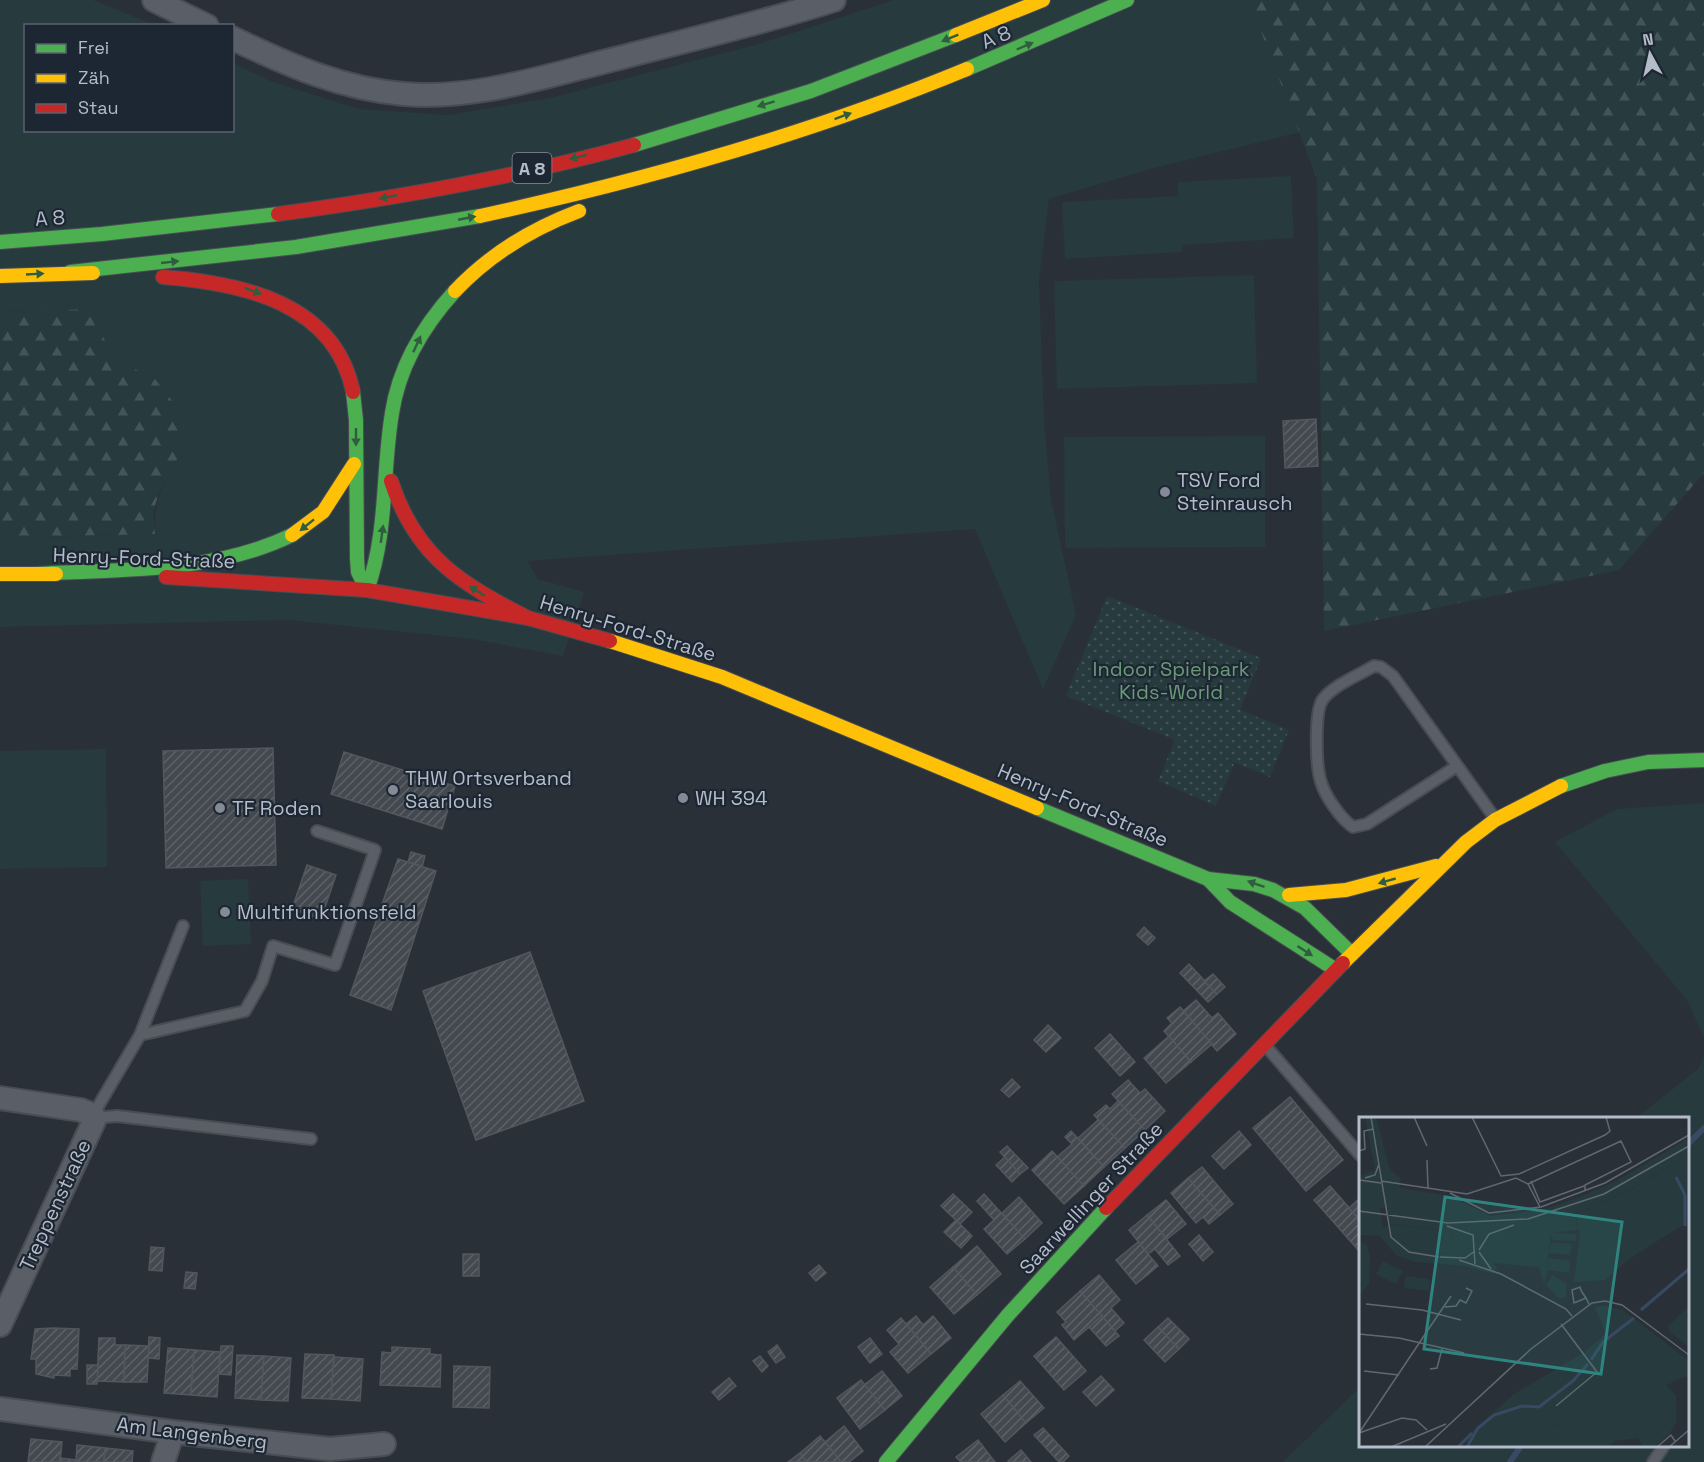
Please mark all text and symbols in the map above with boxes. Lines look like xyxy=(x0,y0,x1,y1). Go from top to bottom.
street label: A 8 xyxy=(977,19,1015,55)
legend xyxy=(24,24,234,132)
north arrow xyxy=(1620,24,1680,84)
text: N xyxy=(1641,28,1655,51)
one-way arrow xyxy=(940,33,958,43)
text: Frei xyxy=(78,36,109,59)
one-way arrow xyxy=(1017,41,1035,51)
text: Zäh xyxy=(78,66,110,89)
text: Stau xyxy=(78,96,118,119)
one-way arrow xyxy=(757,100,775,109)
one-way arrow xyxy=(835,111,853,121)
one-way arrow xyxy=(569,152,588,162)
road number: A 8 xyxy=(512,153,552,183)
one-way arrow xyxy=(378,193,397,202)
street label: A 8 xyxy=(34,204,66,232)
one-way arrow xyxy=(457,213,476,222)
one-way arrow xyxy=(161,257,180,267)
one-way arrow xyxy=(26,269,45,278)
one-way arrow xyxy=(244,286,262,296)
one-way arrow xyxy=(413,336,422,353)
one-way arrow xyxy=(351,428,361,447)
place label: TSV Ford Steinrausch xyxy=(1177,467,1293,516)
marker: TSV Ford Steinrausch xyxy=(1158,485,1172,499)
one-way arrow xyxy=(299,518,315,531)
one-way arrow xyxy=(377,525,386,544)
street label: Henry-Ford-Straße xyxy=(52,542,236,574)
one-way arrow xyxy=(468,585,485,596)
street label: Henry-Ford-Straße xyxy=(537,589,719,667)
park label: Indoor Spielpark Kids-World xyxy=(1093,656,1250,705)
street label: Henry-Ford-Straße xyxy=(994,757,1172,853)
place label: THW Ortsverband Saarlouis xyxy=(405,765,572,814)
marker: THW Ortsverband Saarlouis xyxy=(386,783,400,797)
place label: WH 394 xyxy=(695,785,768,811)
marker: WH 394 xyxy=(676,791,690,805)
place label: TF Roden xyxy=(232,795,322,821)
marker: TF Roden xyxy=(213,801,227,815)
one-way arrow xyxy=(1378,877,1396,886)
one-way arrow xyxy=(1247,879,1265,888)
place label: Multifunktionsfeld xyxy=(237,899,417,925)
marker: Multifunktionsfeld xyxy=(218,905,232,919)
one-way arrow xyxy=(1297,945,1313,956)
street label: Saarwellinger Straße xyxy=(1014,1116,1168,1280)
inset map xyxy=(1359,1117,1689,1447)
street label: Treppenstraße xyxy=(13,1135,97,1275)
street label: Am Langenberg xyxy=(115,1411,269,1455)

